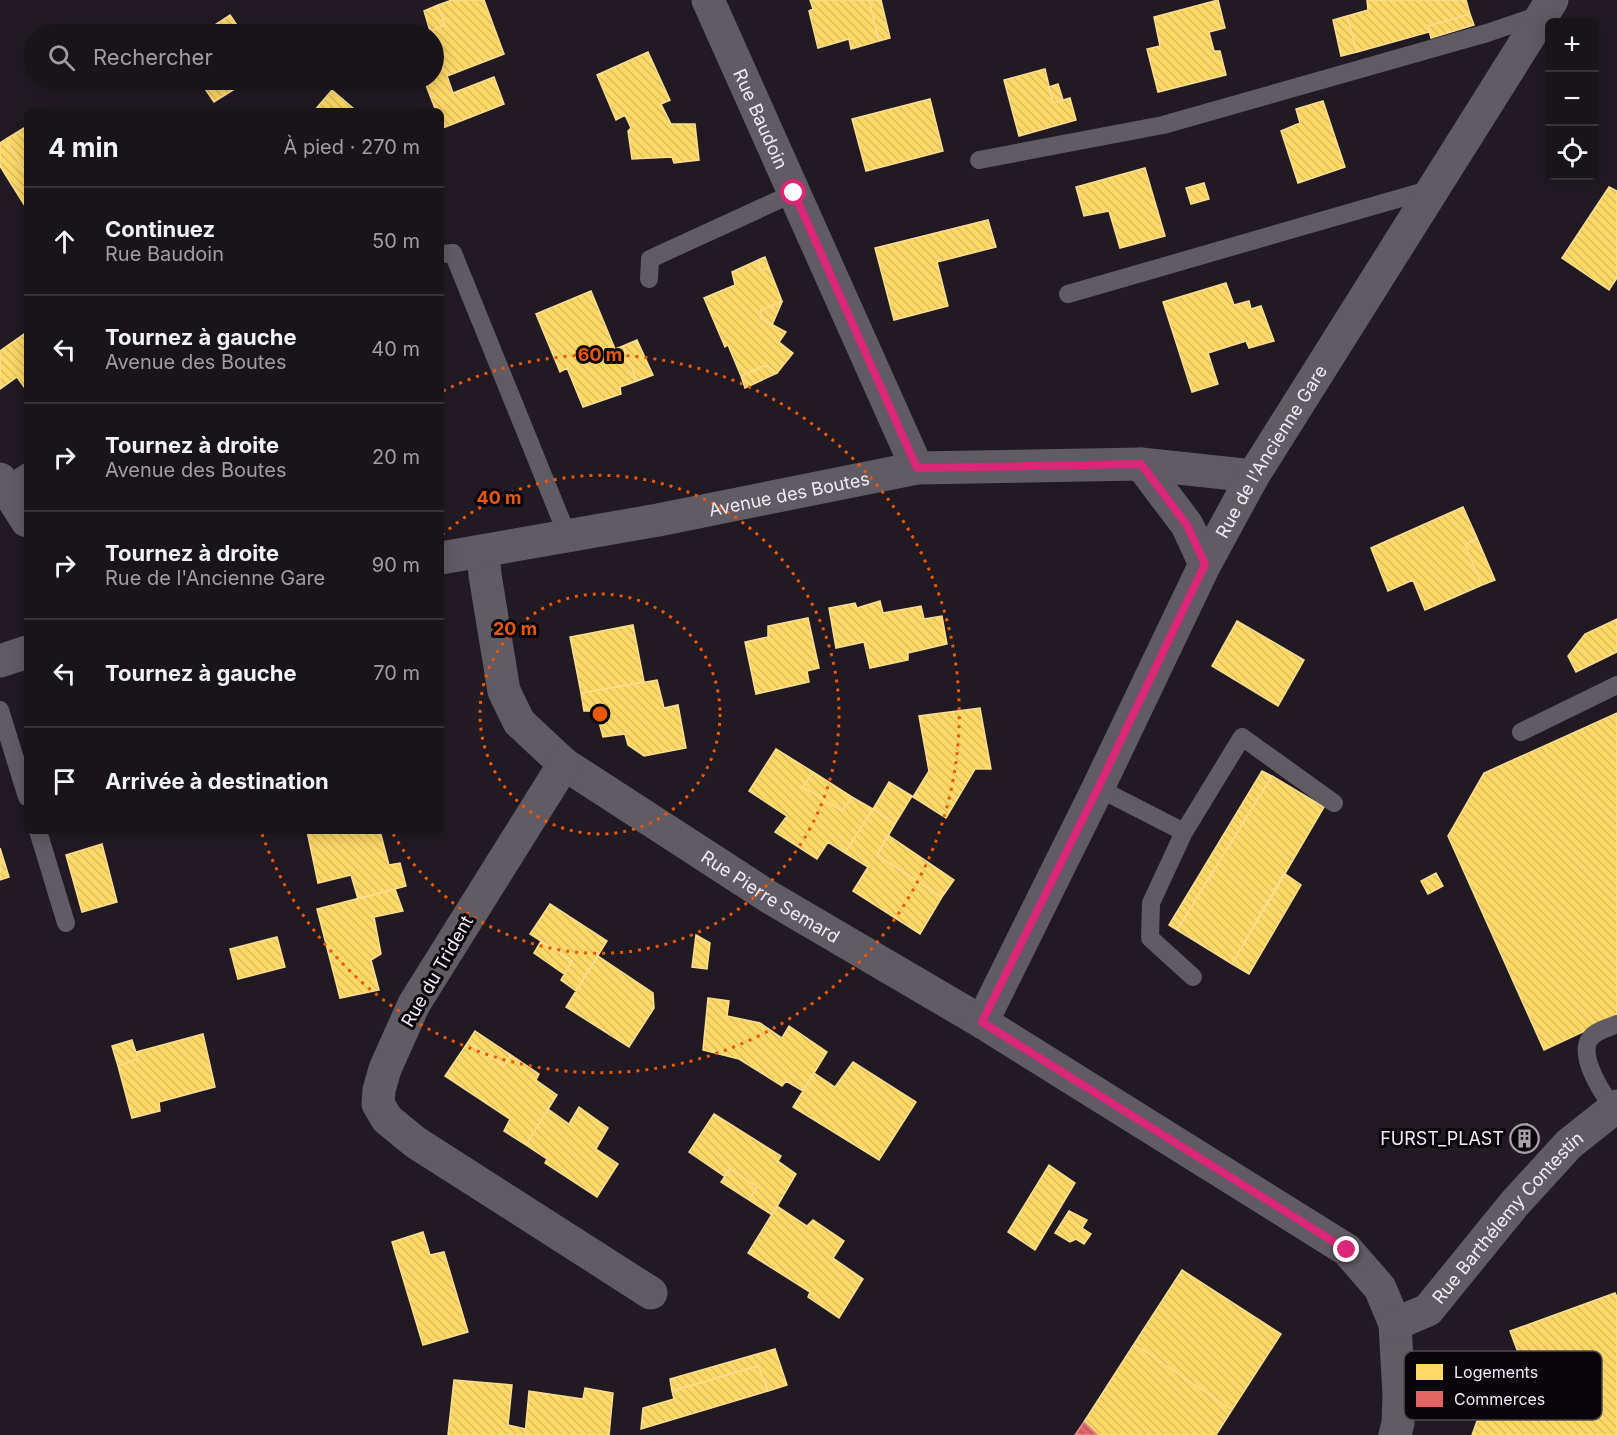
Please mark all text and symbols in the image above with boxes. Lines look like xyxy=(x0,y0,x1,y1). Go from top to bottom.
map controls xyxy=(1545,18,1599,180)
button: + xyxy=(1545,18,1599,72)
search box xyxy=(24,24,444,90)
icon: search xyxy=(45,41,78,74)
text: Rechercher xyxy=(93,44,213,70)
street label: Rue Baudoin xyxy=(730,65,792,172)
button: − xyxy=(1545,72,1599,126)
button: locate xyxy=(1545,126,1599,180)
text: 4 min xyxy=(48,132,119,163)
text: À pied · 270 m xyxy=(284,135,420,159)
route start xyxy=(780,179,806,205)
text: Continuez xyxy=(105,216,215,242)
icon: ahead xyxy=(48,225,81,258)
text: 50 m xyxy=(372,229,420,253)
text: Rue Baudoin xyxy=(105,242,224,266)
text: Tournez à gauche xyxy=(105,324,297,350)
icon: left xyxy=(48,333,81,366)
text: 40 m xyxy=(371,337,420,361)
text: 60 m xyxy=(578,344,622,365)
text: Avenue des Boutes xyxy=(105,350,286,374)
street label: Rue de l'Ancienne Gare xyxy=(1211,361,1331,541)
text: Tournez à droite xyxy=(105,432,279,458)
icon: right xyxy=(48,441,81,474)
text: 20 m xyxy=(372,445,420,469)
text: Avenue des Boutes xyxy=(105,458,286,482)
street label: Avenue des Boutes xyxy=(707,467,871,520)
text: 40 m xyxy=(477,487,522,508)
text: Tournez à droite xyxy=(105,540,279,566)
icon: right xyxy=(48,549,81,582)
text: 90 m xyxy=(372,553,420,577)
text: Rue de l'Ancienne Gare xyxy=(105,566,325,590)
text: 20 m xyxy=(493,618,537,639)
icon: left xyxy=(48,657,81,690)
text: Tournez à gauche xyxy=(105,660,297,686)
text: 70 m xyxy=(373,661,420,685)
centre of rings xyxy=(590,704,610,724)
icon: arrive xyxy=(48,765,81,798)
text: Arrivée à destination xyxy=(105,768,329,794)
street label: Rue Pierre Semard xyxy=(698,846,844,947)
street label: Rue du Trident xyxy=(397,912,477,1030)
building icon: FURST_PLAST xyxy=(1509,1122,1541,1154)
street label: Rue Barthélemy Contestin xyxy=(1427,1127,1587,1307)
place label: FURST_PLAST xyxy=(1380,1128,1504,1149)
route end xyxy=(1333,1236,1359,1262)
legend xyxy=(1404,1351,1602,1420)
text: Logements xyxy=(1454,1362,1538,1382)
text: Commerces xyxy=(1454,1389,1545,1409)

